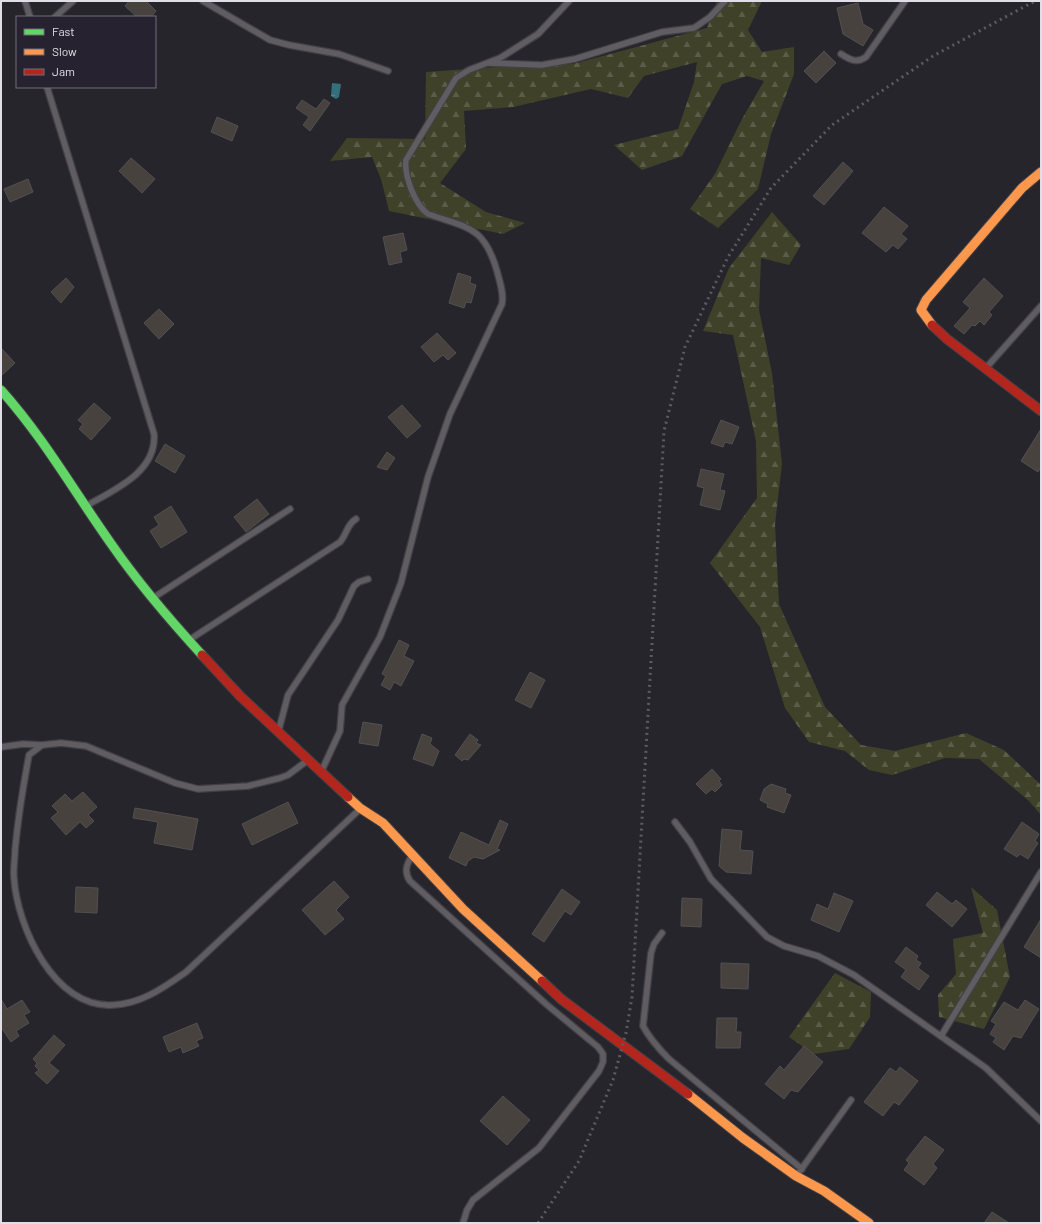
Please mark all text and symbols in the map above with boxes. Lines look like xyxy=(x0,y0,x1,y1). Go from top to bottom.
legend xyxy=(16,16,156,88)
text: Fast xyxy=(52,24,75,38)
text: Slow xyxy=(52,44,77,58)
text: Jam xyxy=(52,64,75,78)

